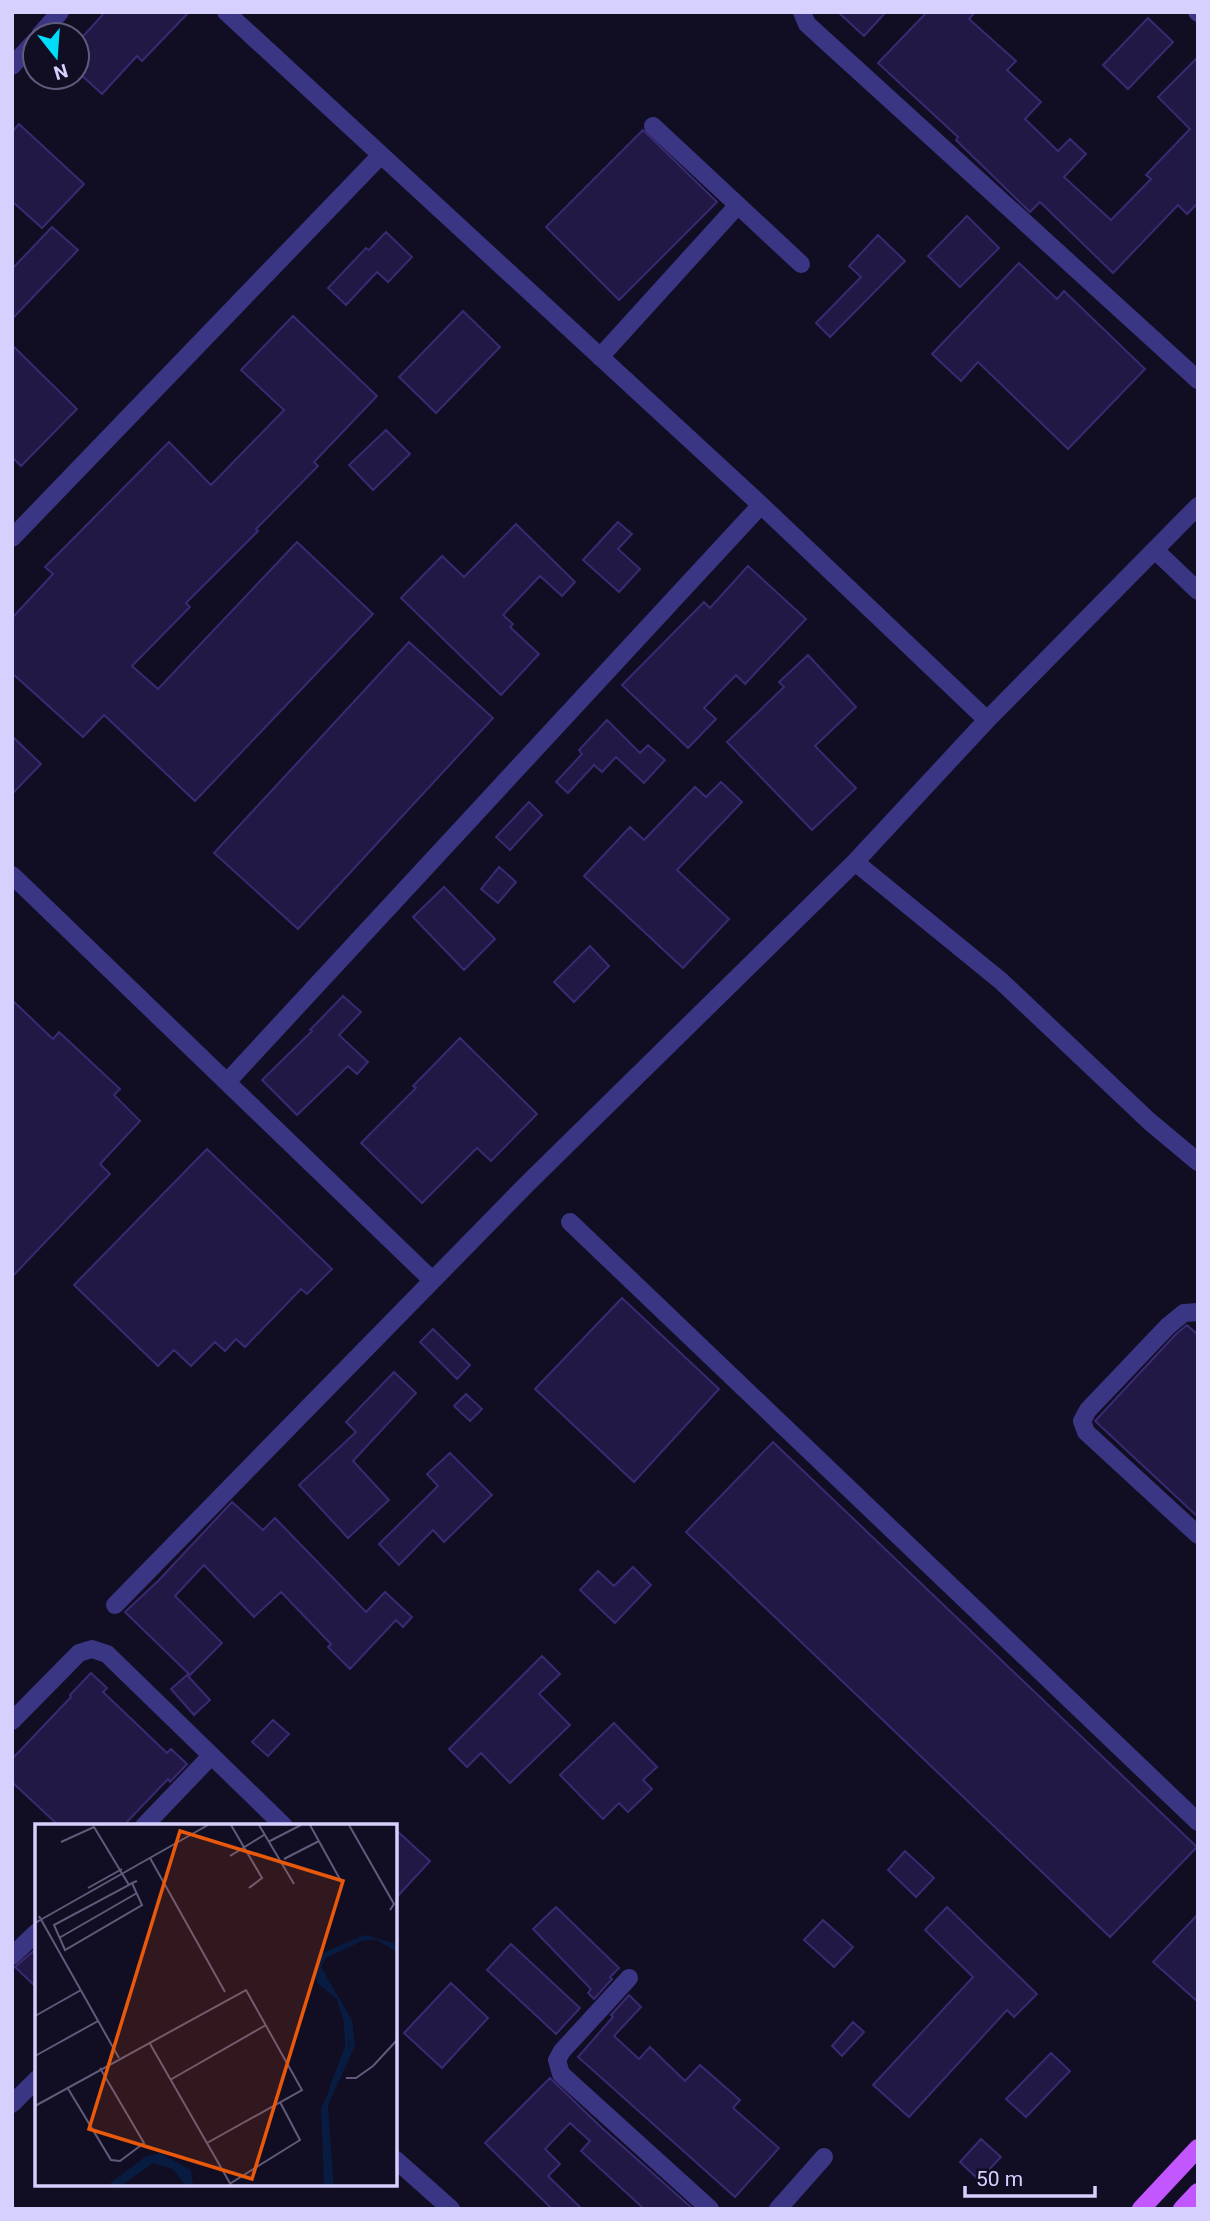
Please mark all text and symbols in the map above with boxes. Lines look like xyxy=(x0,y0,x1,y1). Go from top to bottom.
north arrow xyxy=(21,21,91,91)
text: N xyxy=(51,59,71,85)
inset map xyxy=(35,1824,397,2186)
scale bar xyxy=(965,2154,1094,2198)
text: 50 m xyxy=(976,2167,1023,2191)

